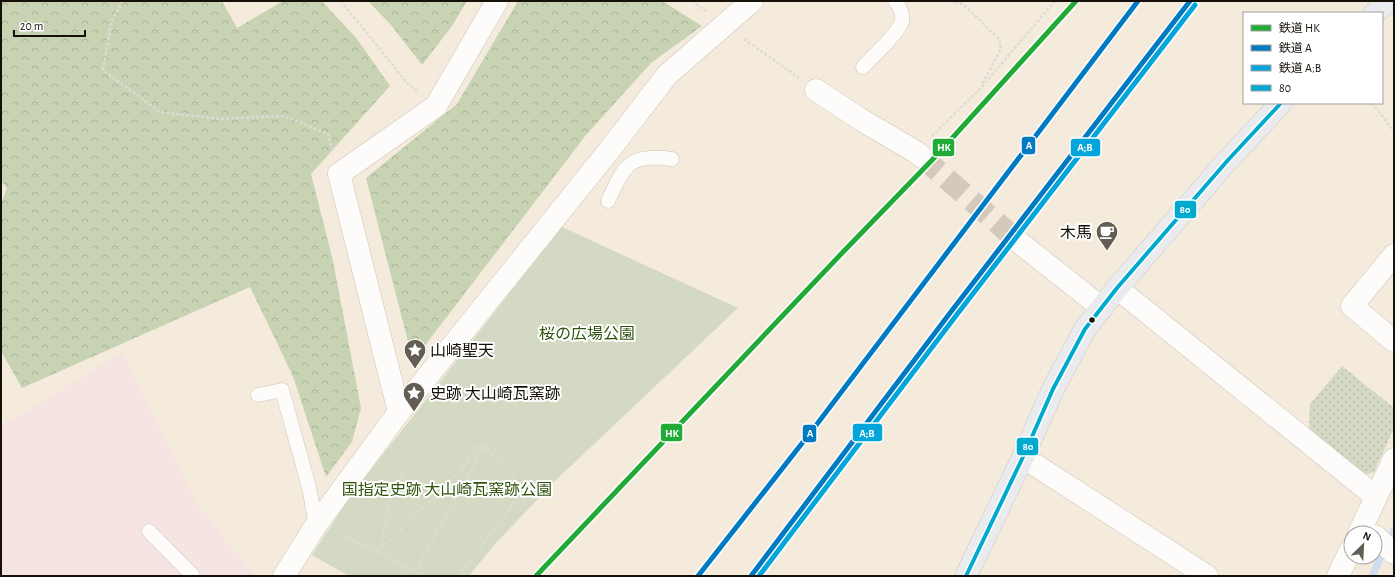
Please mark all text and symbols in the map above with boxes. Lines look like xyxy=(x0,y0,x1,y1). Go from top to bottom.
scale bar xyxy=(14,12,85,38)
legend xyxy=(1243,12,1383,104)
text: 20 m xyxy=(20,20,43,32)
text: 鉄道 HK xyxy=(1279,21,1320,34)
text: 鉄道 A xyxy=(1279,41,1312,54)
text: 鉄道 A;B xyxy=(1279,61,1321,74)
text: 80 xyxy=(1279,82,1291,94)
line badge: A xyxy=(1021,136,1036,155)
line badge: HK xyxy=(932,138,955,157)
line badge: A;B xyxy=(1070,138,1101,157)
text: A xyxy=(1026,140,1033,151)
text: HK xyxy=(937,142,952,153)
text: A;B xyxy=(1077,142,1093,153)
line badge: 80 xyxy=(1174,200,1197,219)
text: 80 xyxy=(1179,204,1191,215)
cafe icon: 木馬 xyxy=(1094,219,1120,252)
place label: 木馬 xyxy=(1060,225,1092,241)
unlabelled marker xyxy=(1087,315,1097,325)
park label: 桜の広場公園 xyxy=(539,325,635,342)
place icon: 山崎聖天 xyxy=(402,337,428,370)
place label: 山崎聖天 xyxy=(430,342,494,359)
place icon: 史跡 大山崎瓦窯跡 xyxy=(401,380,427,413)
place label: 史跡 大山崎瓦窯跡 xyxy=(430,386,561,402)
line badge: HK xyxy=(660,423,683,442)
line badge: A;B xyxy=(852,423,883,442)
line badge: A xyxy=(802,424,817,443)
text: HK xyxy=(665,428,680,439)
text: A xyxy=(807,428,814,439)
text: A;B xyxy=(859,428,875,439)
line badge: 80 xyxy=(1016,437,1039,456)
text: 80 xyxy=(1022,441,1034,452)
park label: 国指定史跡 大山崎瓦窯跡公園 xyxy=(342,481,552,498)
north arrow xyxy=(1343,525,1383,565)
text: N xyxy=(1361,530,1373,543)

